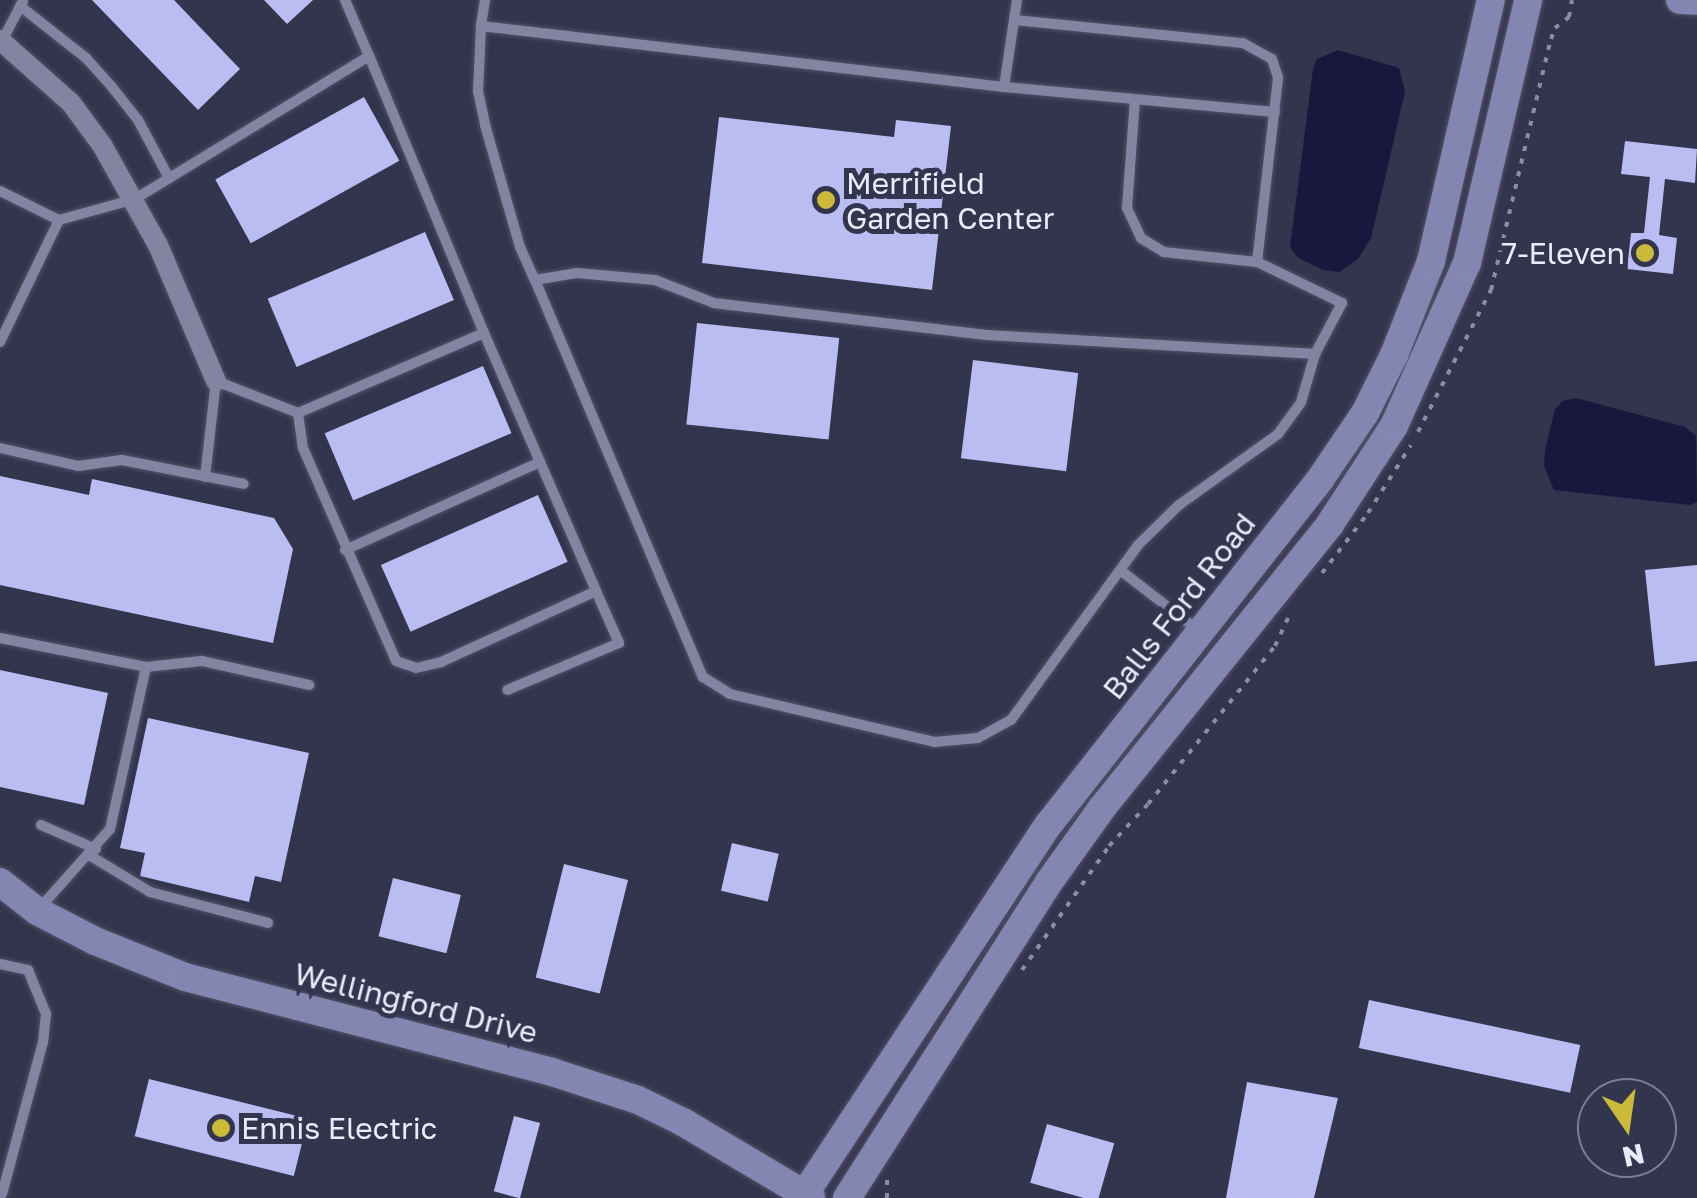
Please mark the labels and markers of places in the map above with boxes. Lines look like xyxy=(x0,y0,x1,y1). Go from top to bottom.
place label: Merrifield Garden Center xyxy=(846,165,1054,236)
marker: Merrifield Garden Center xyxy=(815,189,837,211)
place label: 7-Eleven xyxy=(1501,235,1625,271)
marker: 7-Eleven xyxy=(1634,242,1656,264)
place label: Ennis Electric xyxy=(241,1110,437,1146)
marker: Ennis Electric xyxy=(210,1117,232,1139)

